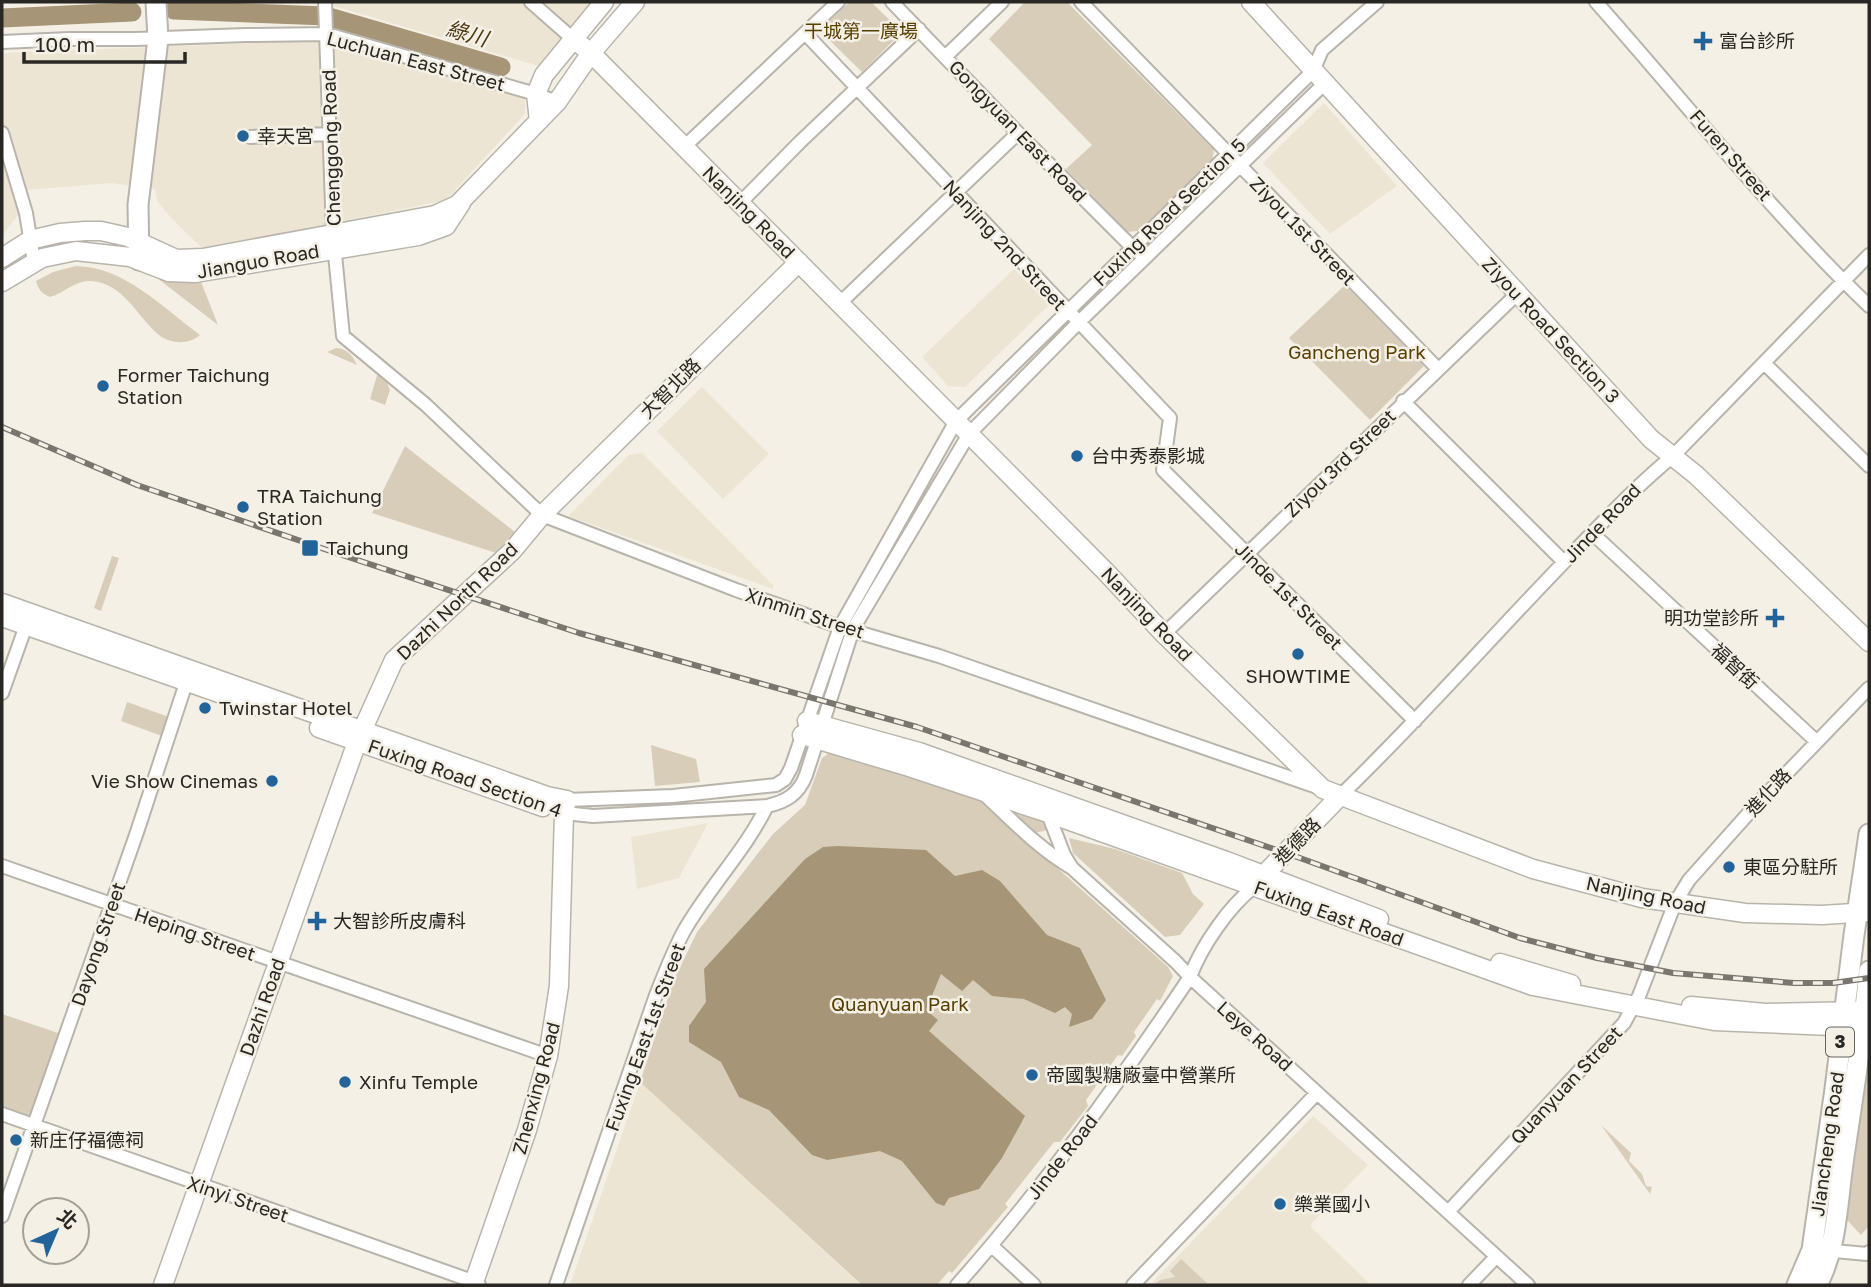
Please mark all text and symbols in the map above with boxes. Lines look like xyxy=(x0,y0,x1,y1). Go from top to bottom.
water label: 綠川 xyxy=(444,15,493,52)
park label: 干城第一廣場 xyxy=(804,19,918,42)
scale bar xyxy=(24,21,186,65)
street label: Luchuan East Street xyxy=(325,26,508,95)
place label: 富台診所 xyxy=(1719,29,1795,52)
text: 100 m xyxy=(35,31,95,57)
marker: 富台診所 xyxy=(1693,31,1713,51)
street label: Gongyuan East Road xyxy=(945,55,1092,206)
street label: Chenggong Road xyxy=(316,69,345,227)
street label: Furen Street xyxy=(1685,104,1777,205)
place label: 幸天宮 xyxy=(257,124,314,147)
marker: 幸天宮 xyxy=(235,128,251,144)
street label: Fuxing Road Section 5 xyxy=(1088,133,1250,290)
street label: Nanjing Road xyxy=(698,160,801,263)
street label: Ziyou 1st Street xyxy=(1246,171,1361,290)
street label: Nanjing 2nd Street xyxy=(939,174,1072,315)
street label: Jianguo Road xyxy=(195,238,321,283)
street label: Ziyou Road Section 3 xyxy=(1478,252,1625,407)
park label: Gancheng Park xyxy=(1288,340,1426,363)
street label: 大智北路 xyxy=(635,353,705,423)
place label: Former Taichung Station xyxy=(117,363,270,408)
marker: Former Taichung Station xyxy=(95,378,111,394)
street label: Ziyou 3rd Street xyxy=(1279,404,1400,521)
place label: 台中秀泰影城 xyxy=(1091,444,1205,467)
marker: 台中秀泰影城 xyxy=(1069,448,1085,464)
street label: Jinde Road xyxy=(1558,478,1645,567)
place label: TRA Taichung Station xyxy=(257,484,382,529)
marker: TRA Taichung Station xyxy=(235,499,251,515)
place label: Taichung xyxy=(326,536,409,559)
street label: Dazhi North Road xyxy=(391,537,522,664)
street label: Jinde 1st Street xyxy=(1231,537,1348,654)
marker: Taichung xyxy=(300,538,320,558)
street label: Nanjing Road xyxy=(1097,562,1198,665)
street label: Xinmin Street xyxy=(743,582,868,643)
place label: 明功堂診所 xyxy=(1664,606,1759,629)
marker: 明功堂診所 xyxy=(1765,608,1785,628)
street label: 福智街 xyxy=(1707,638,1764,693)
marker: SHOWTIME xyxy=(1290,646,1306,662)
place label: SHOWTIME xyxy=(1246,664,1350,687)
place label: Twinstar Hotel xyxy=(219,696,352,719)
marker: Twinstar Hotel xyxy=(197,700,213,716)
street label: Fuxing Road Section 4 xyxy=(365,734,565,822)
street label: 進化路 xyxy=(1740,763,1795,820)
place label: Vie Show Cinemas xyxy=(91,769,258,792)
marker: Vie Show Cinemas xyxy=(264,773,280,789)
street label: 進德路 xyxy=(1269,812,1325,869)
place label: 東區分駐所 xyxy=(1743,855,1838,878)
marker: 東區分駐所 xyxy=(1721,859,1737,875)
street label: Nanjing Road xyxy=(1584,871,1708,918)
street label: Fuxing East Road xyxy=(1251,875,1407,950)
street label: Dayong Street xyxy=(66,879,130,1009)
street label: Heping Street xyxy=(132,902,259,965)
place label: 大智診所皮膚科 xyxy=(333,909,466,932)
marker: 大智診所皮膚科 xyxy=(307,911,327,931)
street label: Fuxing East 1st Street xyxy=(600,939,689,1134)
street label: Dazhi Road xyxy=(234,955,289,1059)
park label: Quanyuan Park xyxy=(831,992,969,1015)
street label: Leye Road xyxy=(1213,996,1298,1076)
street label: Zhenxing Road xyxy=(507,1019,564,1157)
street label: Quanyuan Street xyxy=(1505,1021,1626,1149)
road number: 3 xyxy=(1826,1028,1854,1056)
place label: 帝國製糖廠臺中營業所 xyxy=(1046,1063,1236,1086)
marker: 帝國製糖廠臺中營業所 xyxy=(1024,1067,1040,1083)
place label: Xinfu Temple xyxy=(359,1070,478,1093)
street label: Jiancheng Road xyxy=(1805,1070,1848,1218)
marker: Xinfu Temple xyxy=(337,1074,353,1090)
street label: Jinde Road xyxy=(1021,1110,1102,1204)
place label: 新庄仔福德祠 xyxy=(30,1128,144,1151)
marker: 新庄仔福德祠 xyxy=(8,1132,24,1148)
street label: Xinyi Street xyxy=(184,1170,292,1227)
place label: 樂業國小 xyxy=(1294,1192,1370,1215)
north arrow xyxy=(21,1196,91,1266)
marker: 樂業國小 xyxy=(1272,1196,1288,1212)
text: 北 xyxy=(53,1204,83,1233)

